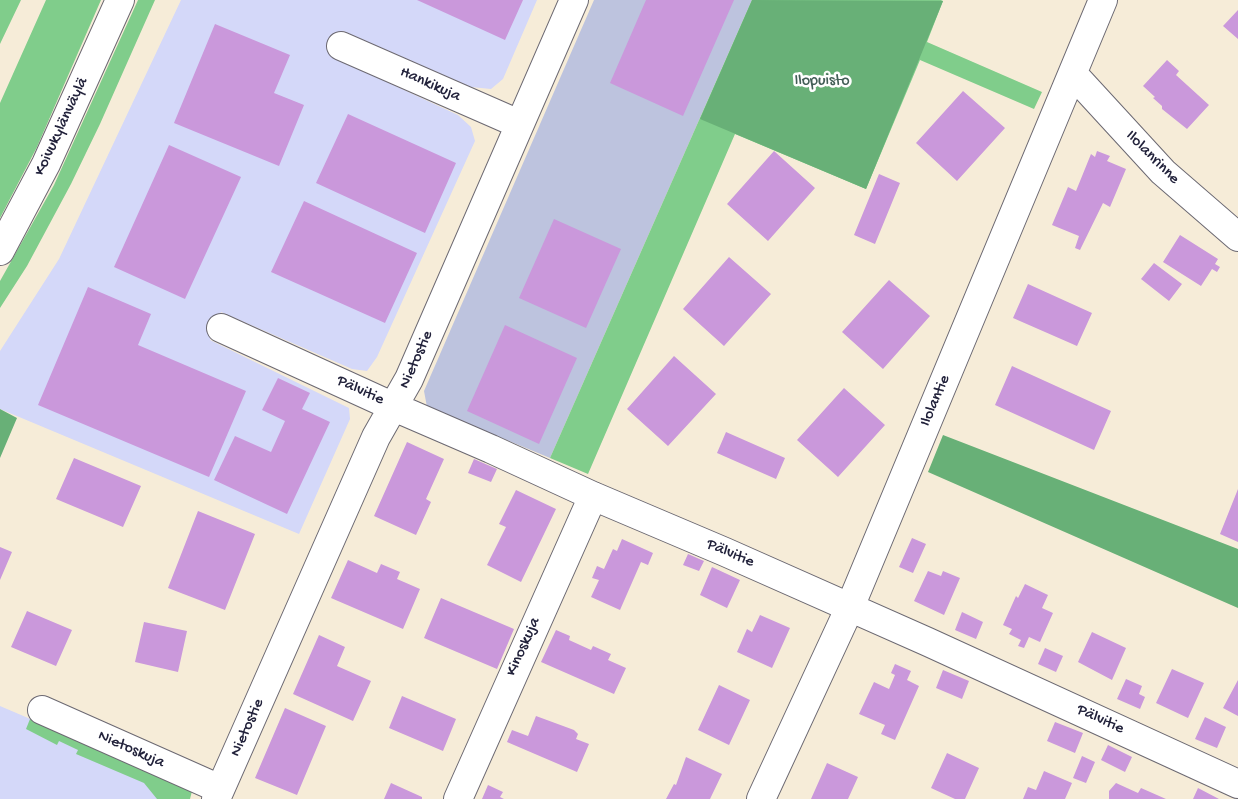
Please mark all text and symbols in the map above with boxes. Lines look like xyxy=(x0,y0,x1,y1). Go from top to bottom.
street label: Hankikuja xyxy=(397,63,463,107)
park label: Ilopuisto xyxy=(794,72,850,92)
street label: Koivukylänväylä xyxy=(31,75,93,179)
street label: Ilolanrinne xyxy=(1121,127,1183,189)
street label: Nietostie xyxy=(396,328,438,392)
street label: Pälvitie xyxy=(333,372,387,410)
street label: Ilolantie xyxy=(917,372,955,430)
street label: Pälvitie xyxy=(703,535,757,573)
street label: Kinoskuja xyxy=(503,615,545,679)
street label: Nietostie xyxy=(227,696,269,760)
street label: Pälvitie xyxy=(1073,701,1127,739)
street label: Nietoskuja xyxy=(95,727,167,773)

